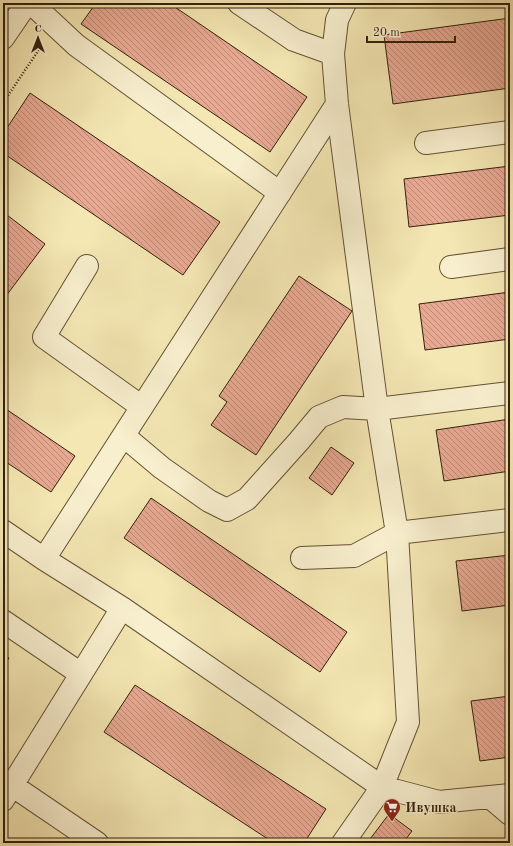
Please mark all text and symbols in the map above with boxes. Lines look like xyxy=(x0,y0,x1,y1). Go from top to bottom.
north arrow xyxy=(18,18,58,58)
scale bar xyxy=(367,18,455,44)
text: С xyxy=(34,24,42,35)
text: 20 m xyxy=(373,27,400,39)
supermarket icon: Ивушка xyxy=(382,797,402,822)
place label: Ивушка xyxy=(405,801,457,815)

